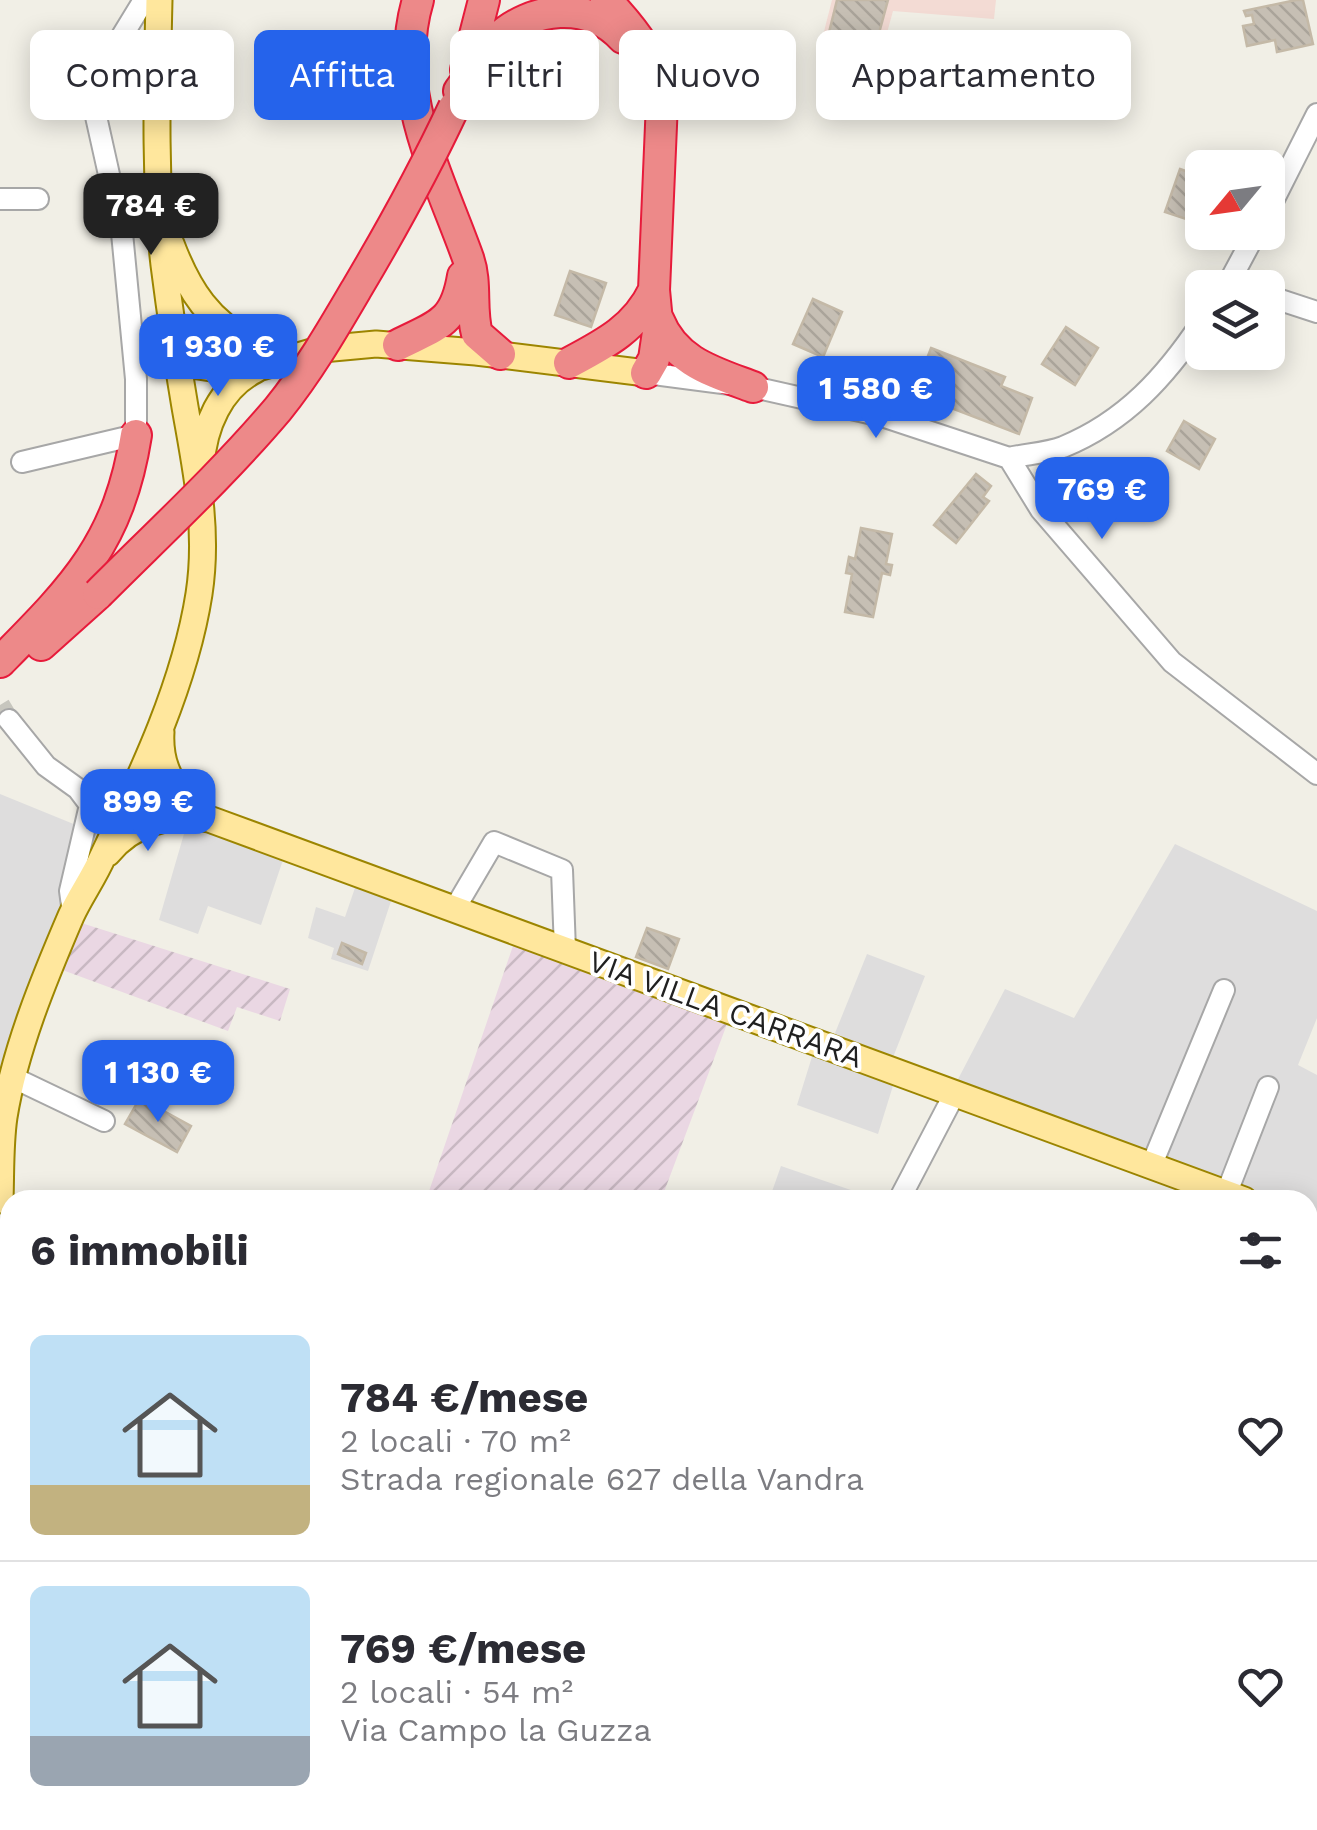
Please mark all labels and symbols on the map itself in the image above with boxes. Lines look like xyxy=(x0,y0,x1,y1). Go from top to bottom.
north arrow xyxy=(1185,150,1285,250)
pin: 784 € xyxy=(81,173,221,258)
pin: 1 930 € xyxy=(126,314,310,399)
pin: 1 580 € xyxy=(784,356,968,441)
pin: 769 € xyxy=(1032,457,1172,542)
pin: 899 € xyxy=(78,769,218,854)
street label: VIA VILLA CARRARA xyxy=(584,943,868,1075)
pin: 1 130 € xyxy=(66,1040,250,1125)

